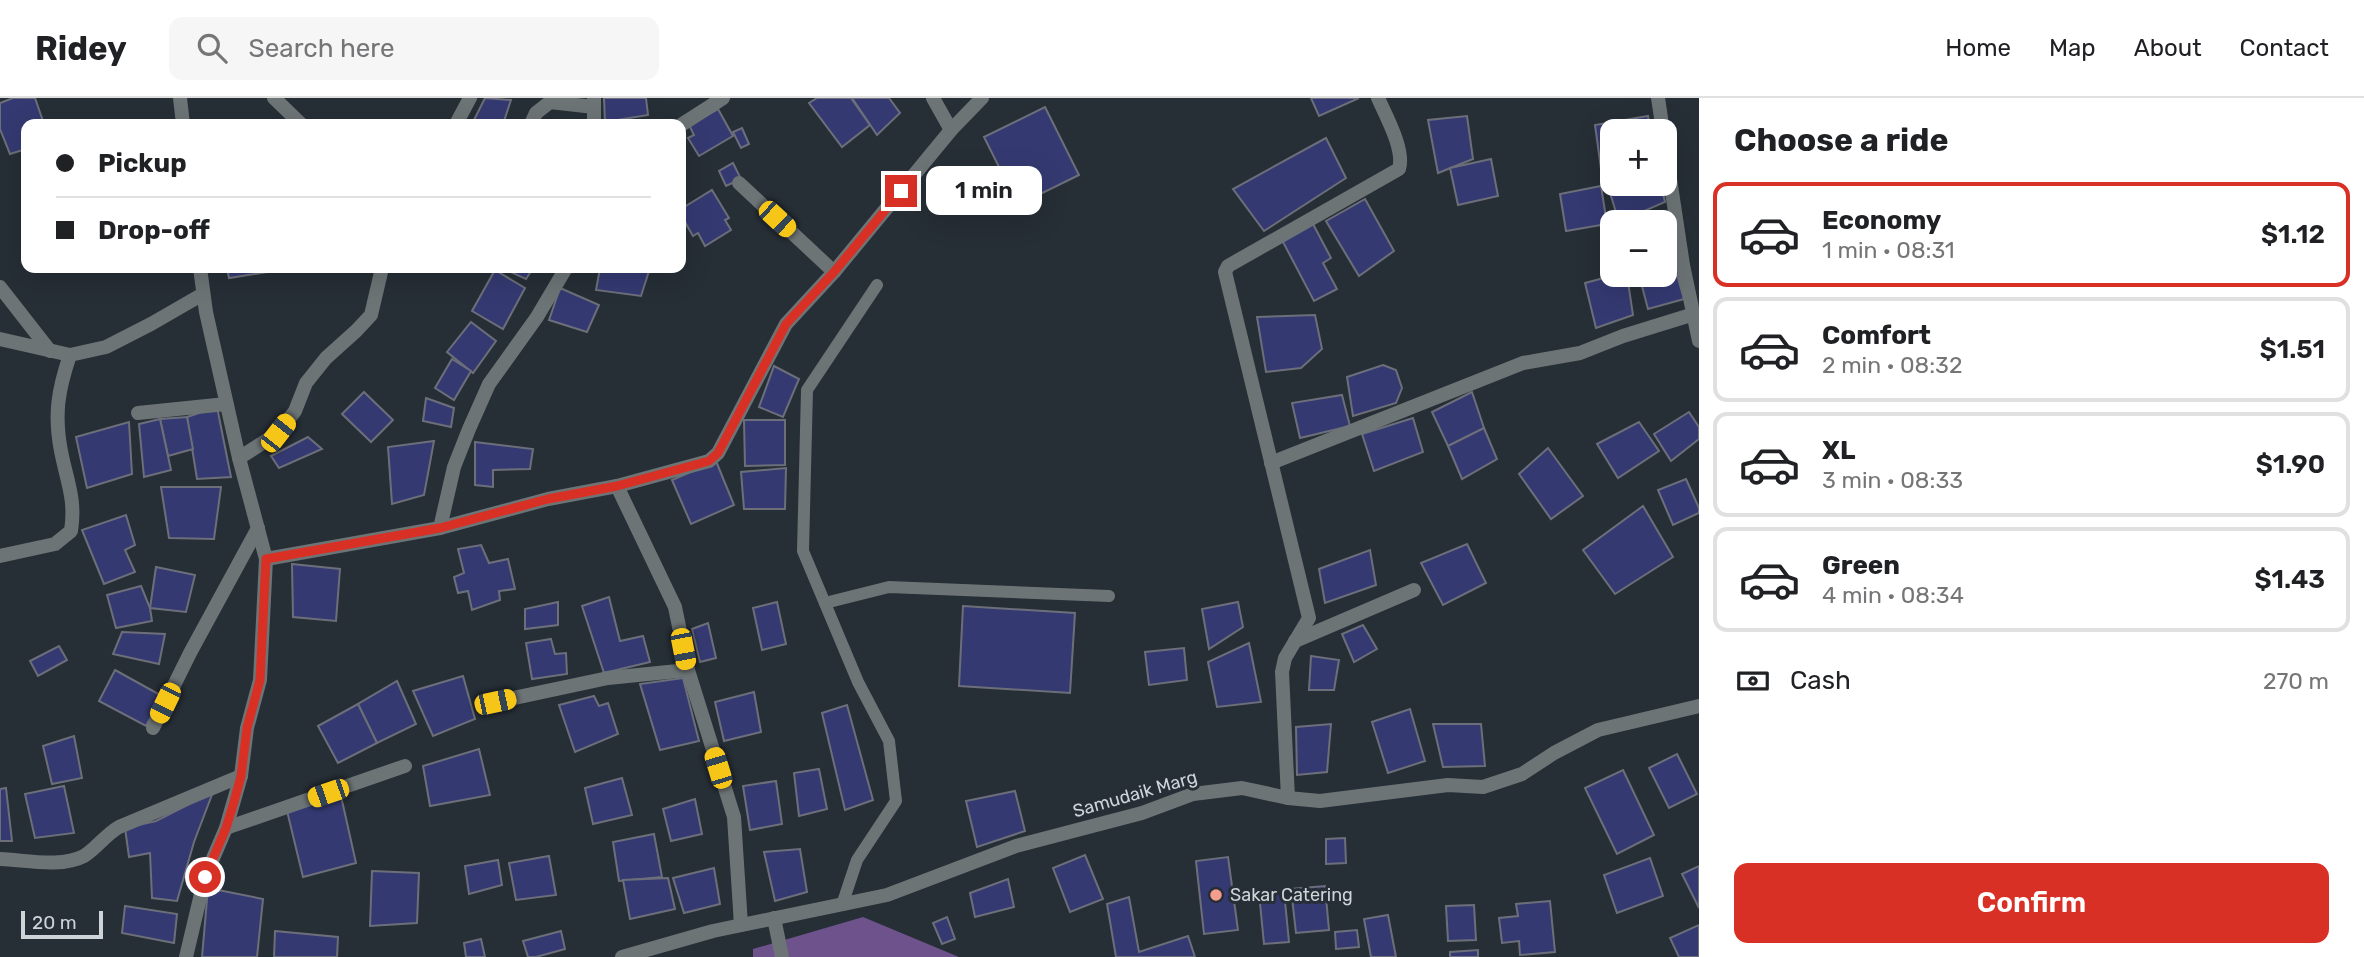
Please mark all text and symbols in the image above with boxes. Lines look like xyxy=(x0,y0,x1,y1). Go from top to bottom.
search box xyxy=(169,17,659,80)
text: Ridey xyxy=(35,29,127,68)
icon: search xyxy=(193,29,231,67)
text: Search here xyxy=(249,33,394,64)
text: Home xyxy=(1945,34,2011,62)
text: Map xyxy=(2049,34,2096,62)
text: About xyxy=(2134,34,2202,62)
text: Contact xyxy=(2240,34,2329,62)
map controls xyxy=(1600,119,1677,287)
button: + xyxy=(1600,119,1677,196)
text: Choose a ride xyxy=(1734,121,1948,159)
text: Pickup xyxy=(98,148,187,179)
callout: 1 min xyxy=(926,166,1041,216)
route end xyxy=(885,175,917,207)
text: 1 min xyxy=(955,176,1013,204)
car xyxy=(755,197,800,241)
icon: car xyxy=(1738,203,1801,266)
text: Economy xyxy=(1822,205,1941,236)
button: − xyxy=(1600,210,1677,287)
text: Drop-off xyxy=(98,215,210,246)
text: $1.12 xyxy=(2261,219,2325,250)
text: 1 min · 08:31 xyxy=(1822,236,1955,264)
icon: car xyxy=(1738,318,1801,381)
text: Comfort xyxy=(1822,320,1931,351)
text: $1.51 xyxy=(2260,334,2325,365)
text: 2 min · 08:32 xyxy=(1822,351,1962,379)
car xyxy=(257,410,300,456)
icon: car xyxy=(1738,433,1801,496)
text: XL xyxy=(1822,435,1855,466)
text: $1.90 xyxy=(2256,449,2325,480)
text: 3 min · 08:33 xyxy=(1822,466,1963,494)
icon: car xyxy=(1738,548,1801,611)
text: Green xyxy=(1822,550,1900,581)
text: $1.43 xyxy=(2254,564,2325,595)
text: 4 min · 08:34 xyxy=(1822,581,1964,609)
car xyxy=(669,626,698,672)
icon: cash xyxy=(1734,662,1772,700)
text: Cash xyxy=(1790,665,1851,696)
text: 270 m xyxy=(2263,667,2329,695)
car xyxy=(147,680,184,726)
car xyxy=(473,687,518,717)
car xyxy=(702,745,735,791)
street label: Samudaik Marg xyxy=(1070,766,1200,822)
car xyxy=(305,776,352,810)
route start xyxy=(189,861,221,893)
button: Confirm xyxy=(1734,863,2329,943)
place label: Sakar Catering xyxy=(1230,884,1353,906)
marker: Sakar Catering xyxy=(1208,887,1224,903)
scale bar xyxy=(21,908,103,940)
text: 20 m xyxy=(32,911,77,934)

